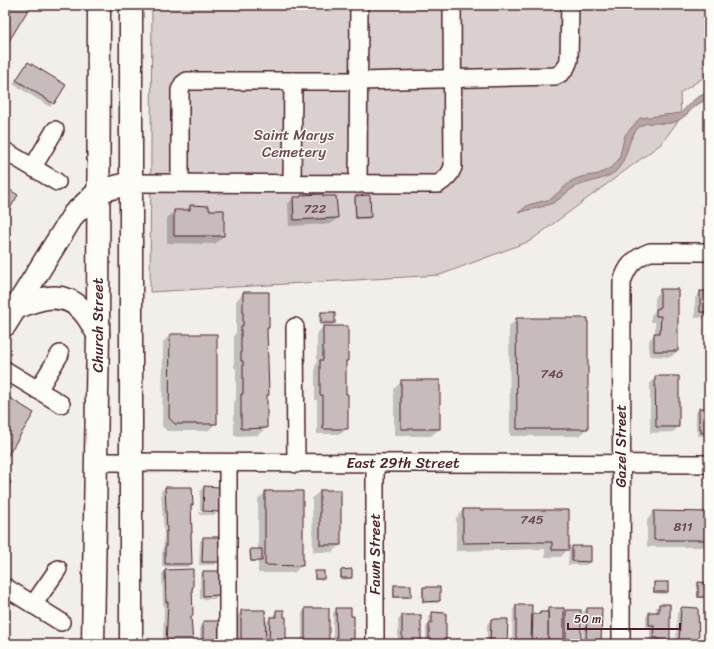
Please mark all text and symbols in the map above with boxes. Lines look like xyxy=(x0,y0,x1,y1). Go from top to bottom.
park label: Saint Marys Cemetery xyxy=(254,122,335,165)
house number: 722 xyxy=(304,197,327,220)
street label: Church Street xyxy=(85,277,111,372)
house number: 746 xyxy=(541,362,563,385)
street label: Gazel Street xyxy=(608,404,634,488)
street label: East 29th Street xyxy=(347,450,460,476)
house number: 745 xyxy=(520,508,544,531)
street label: Fawn Street xyxy=(362,513,388,595)
house number: 811 xyxy=(674,515,693,538)
scale bar xyxy=(568,605,680,631)
text: 50 m xyxy=(574,608,601,630)

